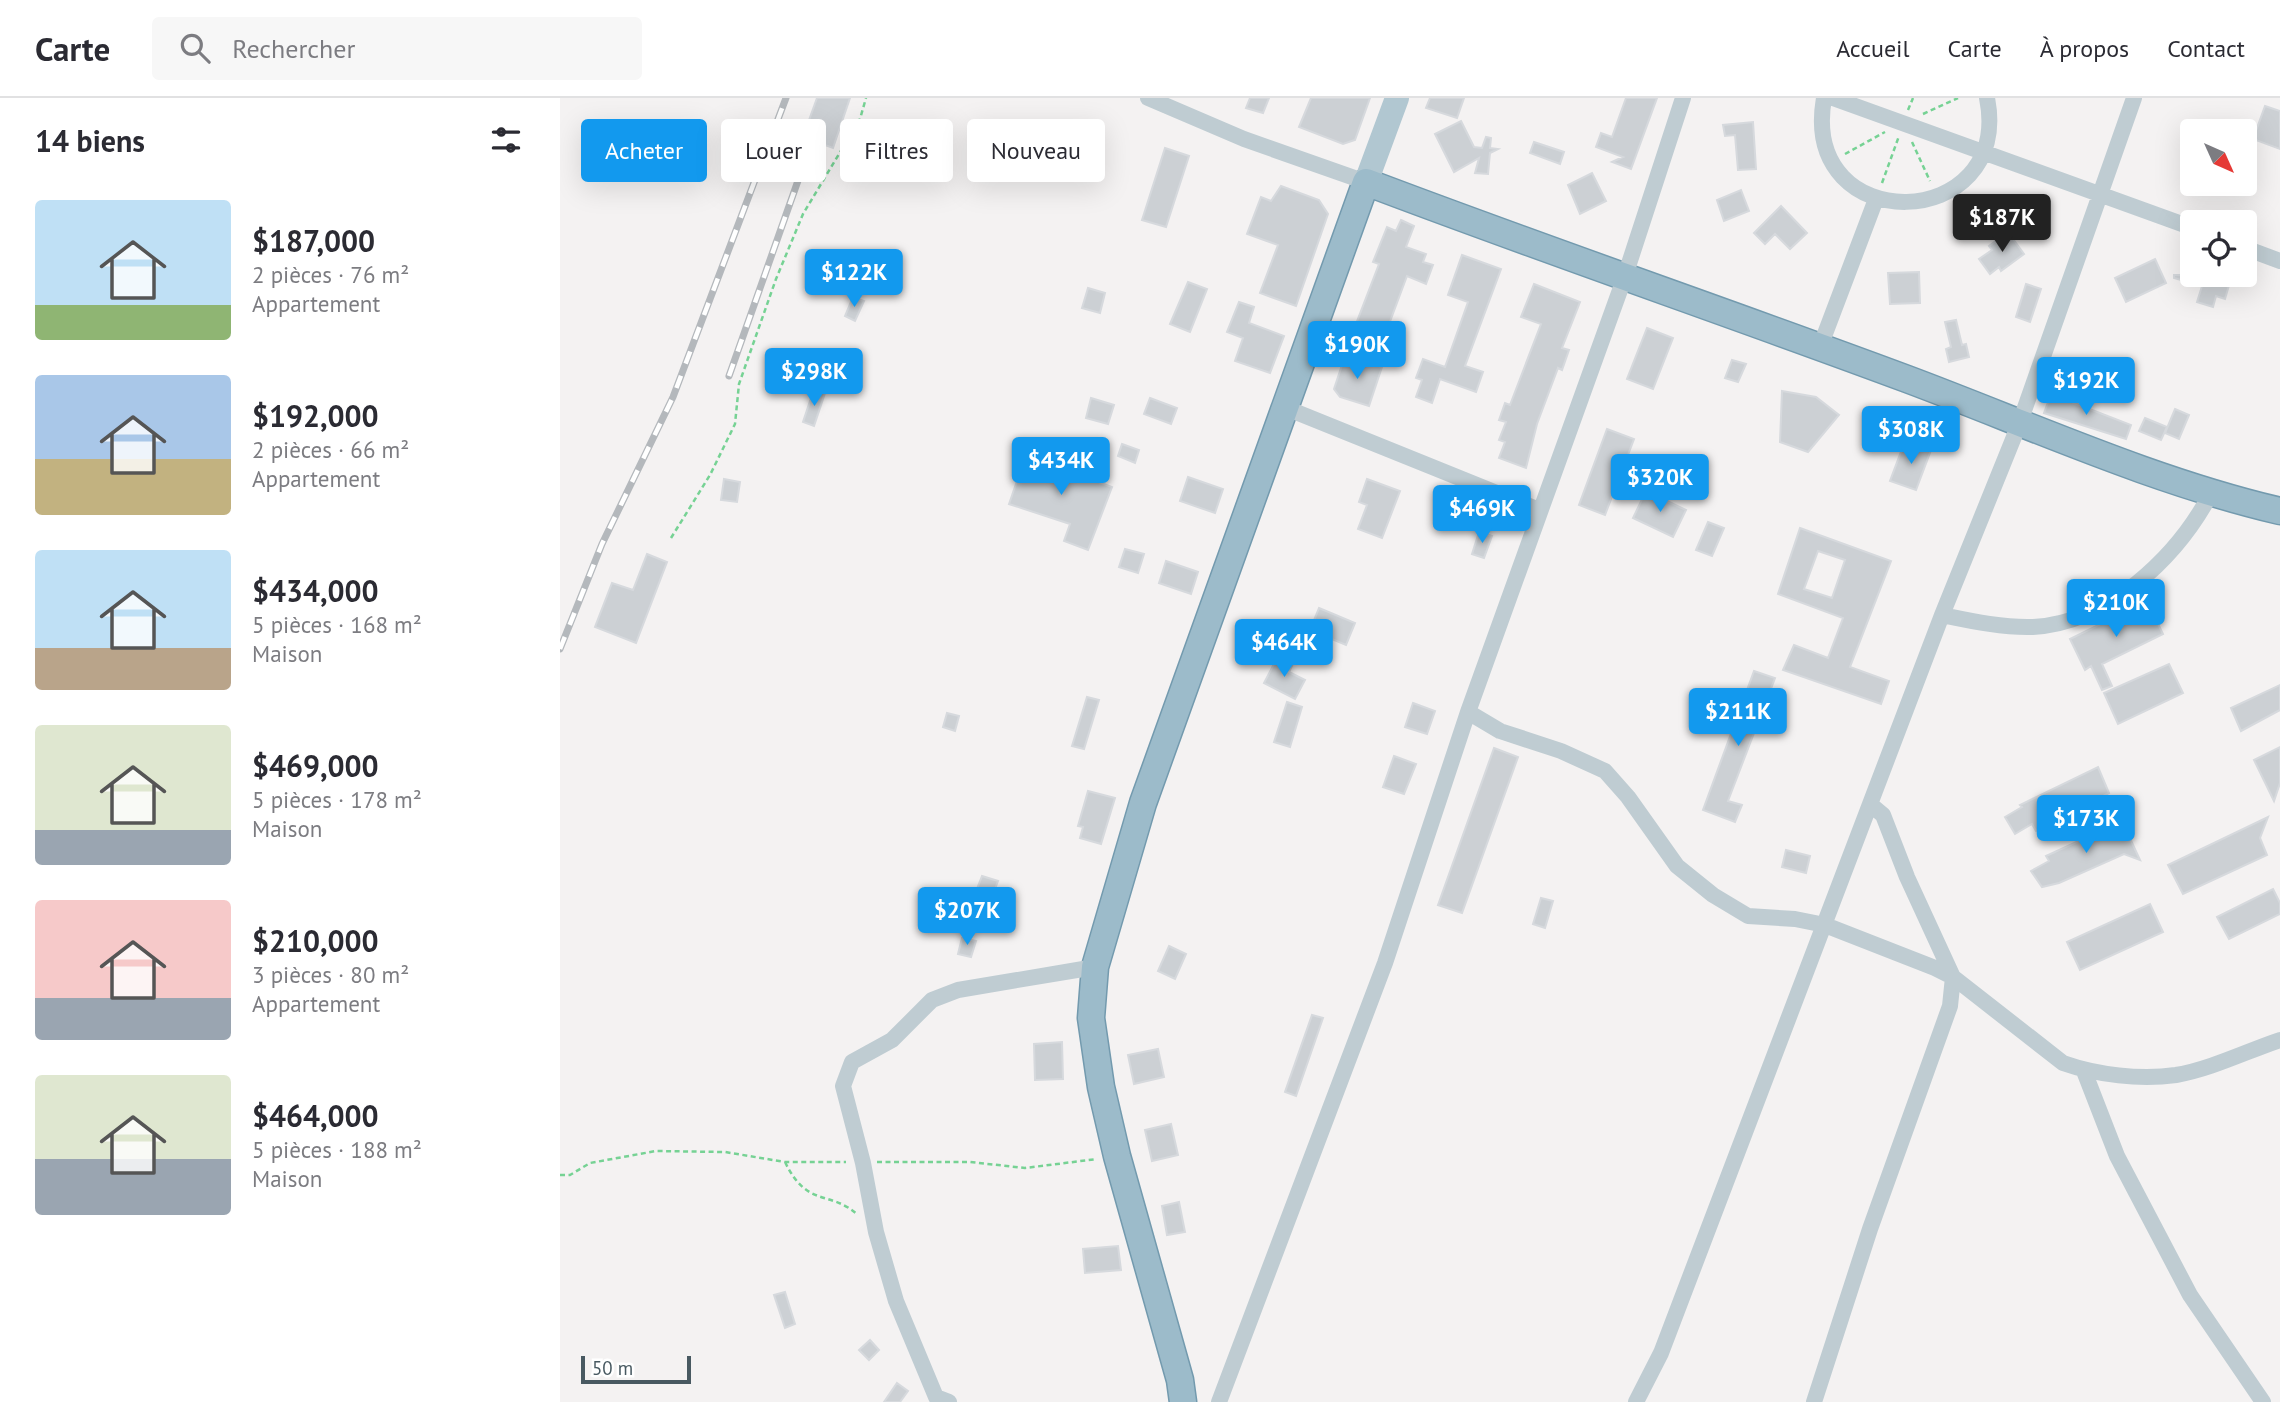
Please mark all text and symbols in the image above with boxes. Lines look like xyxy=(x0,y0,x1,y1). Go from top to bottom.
search box xyxy=(152,17,642,80)
text: Carte xyxy=(35,27,110,70)
icon: search xyxy=(176,29,214,67)
text: Rechercher xyxy=(232,32,355,65)
text: Accueil xyxy=(1836,33,1910,64)
text: Carte xyxy=(1948,33,2002,64)
text: À propos xyxy=(2040,33,2129,64)
text: Contact xyxy=(2167,33,2245,64)
chip: Acheter xyxy=(581,119,707,182)
chip: Louer xyxy=(721,119,826,182)
chip: Filtres xyxy=(840,119,953,182)
chip: Nouveau xyxy=(967,119,1105,182)
north arrow xyxy=(2180,119,2258,196)
map controls xyxy=(2180,119,2257,287)
text: 14 biens xyxy=(35,121,145,160)
icon: filters xyxy=(487,121,525,159)
pin: $187K xyxy=(1953,194,2051,254)
text: $187K xyxy=(1969,202,2035,231)
button: locate xyxy=(2180,210,2257,287)
text: $187,000 xyxy=(252,221,375,260)
icon: home xyxy=(91,228,175,312)
pin: $122K xyxy=(805,250,903,309)
text: $122K xyxy=(821,257,887,286)
text: 2 pièces · 76 m² xyxy=(252,260,409,289)
text: Appartement xyxy=(252,289,380,318)
pin: $190K xyxy=(1308,322,1406,381)
text: $190K xyxy=(1324,329,1390,358)
pin: $298K xyxy=(765,348,863,408)
text: $298K xyxy=(781,356,847,385)
pin: $192K xyxy=(2037,358,2135,417)
text: $192K xyxy=(2053,365,2119,394)
text: $192,000 xyxy=(252,396,379,435)
icon: home xyxy=(91,403,175,487)
pin: $308K xyxy=(1862,406,1960,466)
text: $308K xyxy=(1878,414,1944,443)
text: 2 pièces · 66 m² xyxy=(252,435,409,464)
pin: $434K xyxy=(1012,438,1110,497)
text: $434K xyxy=(1028,445,1094,474)
pin: $320K xyxy=(1611,454,1709,514)
text: $320K xyxy=(1627,462,1693,491)
text: Appartement xyxy=(252,464,380,493)
pin: $469K xyxy=(1433,486,1531,545)
text: $469K xyxy=(1449,493,1515,522)
text: $434,000 xyxy=(252,571,379,610)
icon: home xyxy=(91,578,175,662)
pin: $210K xyxy=(2067,580,2165,639)
text: $210K xyxy=(2083,587,2149,616)
text: 5 pièces · 168 m² xyxy=(252,610,422,639)
pin: $464K xyxy=(1235,620,1333,679)
text: $464K xyxy=(1251,627,1317,656)
text: Maison xyxy=(252,639,322,668)
pin: $211K xyxy=(1689,688,1787,748)
text: $211K xyxy=(1705,696,1771,725)
text: $469,000 xyxy=(252,746,379,785)
icon: home xyxy=(91,753,175,837)
text: 5 pièces · 178 m² xyxy=(252,785,422,814)
pin: $173K xyxy=(2037,796,2135,855)
text: $173K xyxy=(2053,803,2119,832)
text: Maison xyxy=(252,814,322,843)
pin: $207K xyxy=(918,888,1016,947)
text: $207K xyxy=(934,895,1000,924)
text: $210,000 xyxy=(252,921,379,960)
icon: home xyxy=(91,928,175,1012)
text: 3 pièces · 80 m² xyxy=(252,960,409,989)
text: Appartement xyxy=(252,989,380,1018)
text: $464,000 xyxy=(252,1096,379,1135)
icon: home xyxy=(91,1103,175,1187)
text: 5 pièces · 188 m² xyxy=(252,1135,422,1164)
text: Maison xyxy=(252,1164,322,1193)
scale bar xyxy=(581,1353,691,1385)
text: 50 m xyxy=(592,1356,633,1380)

